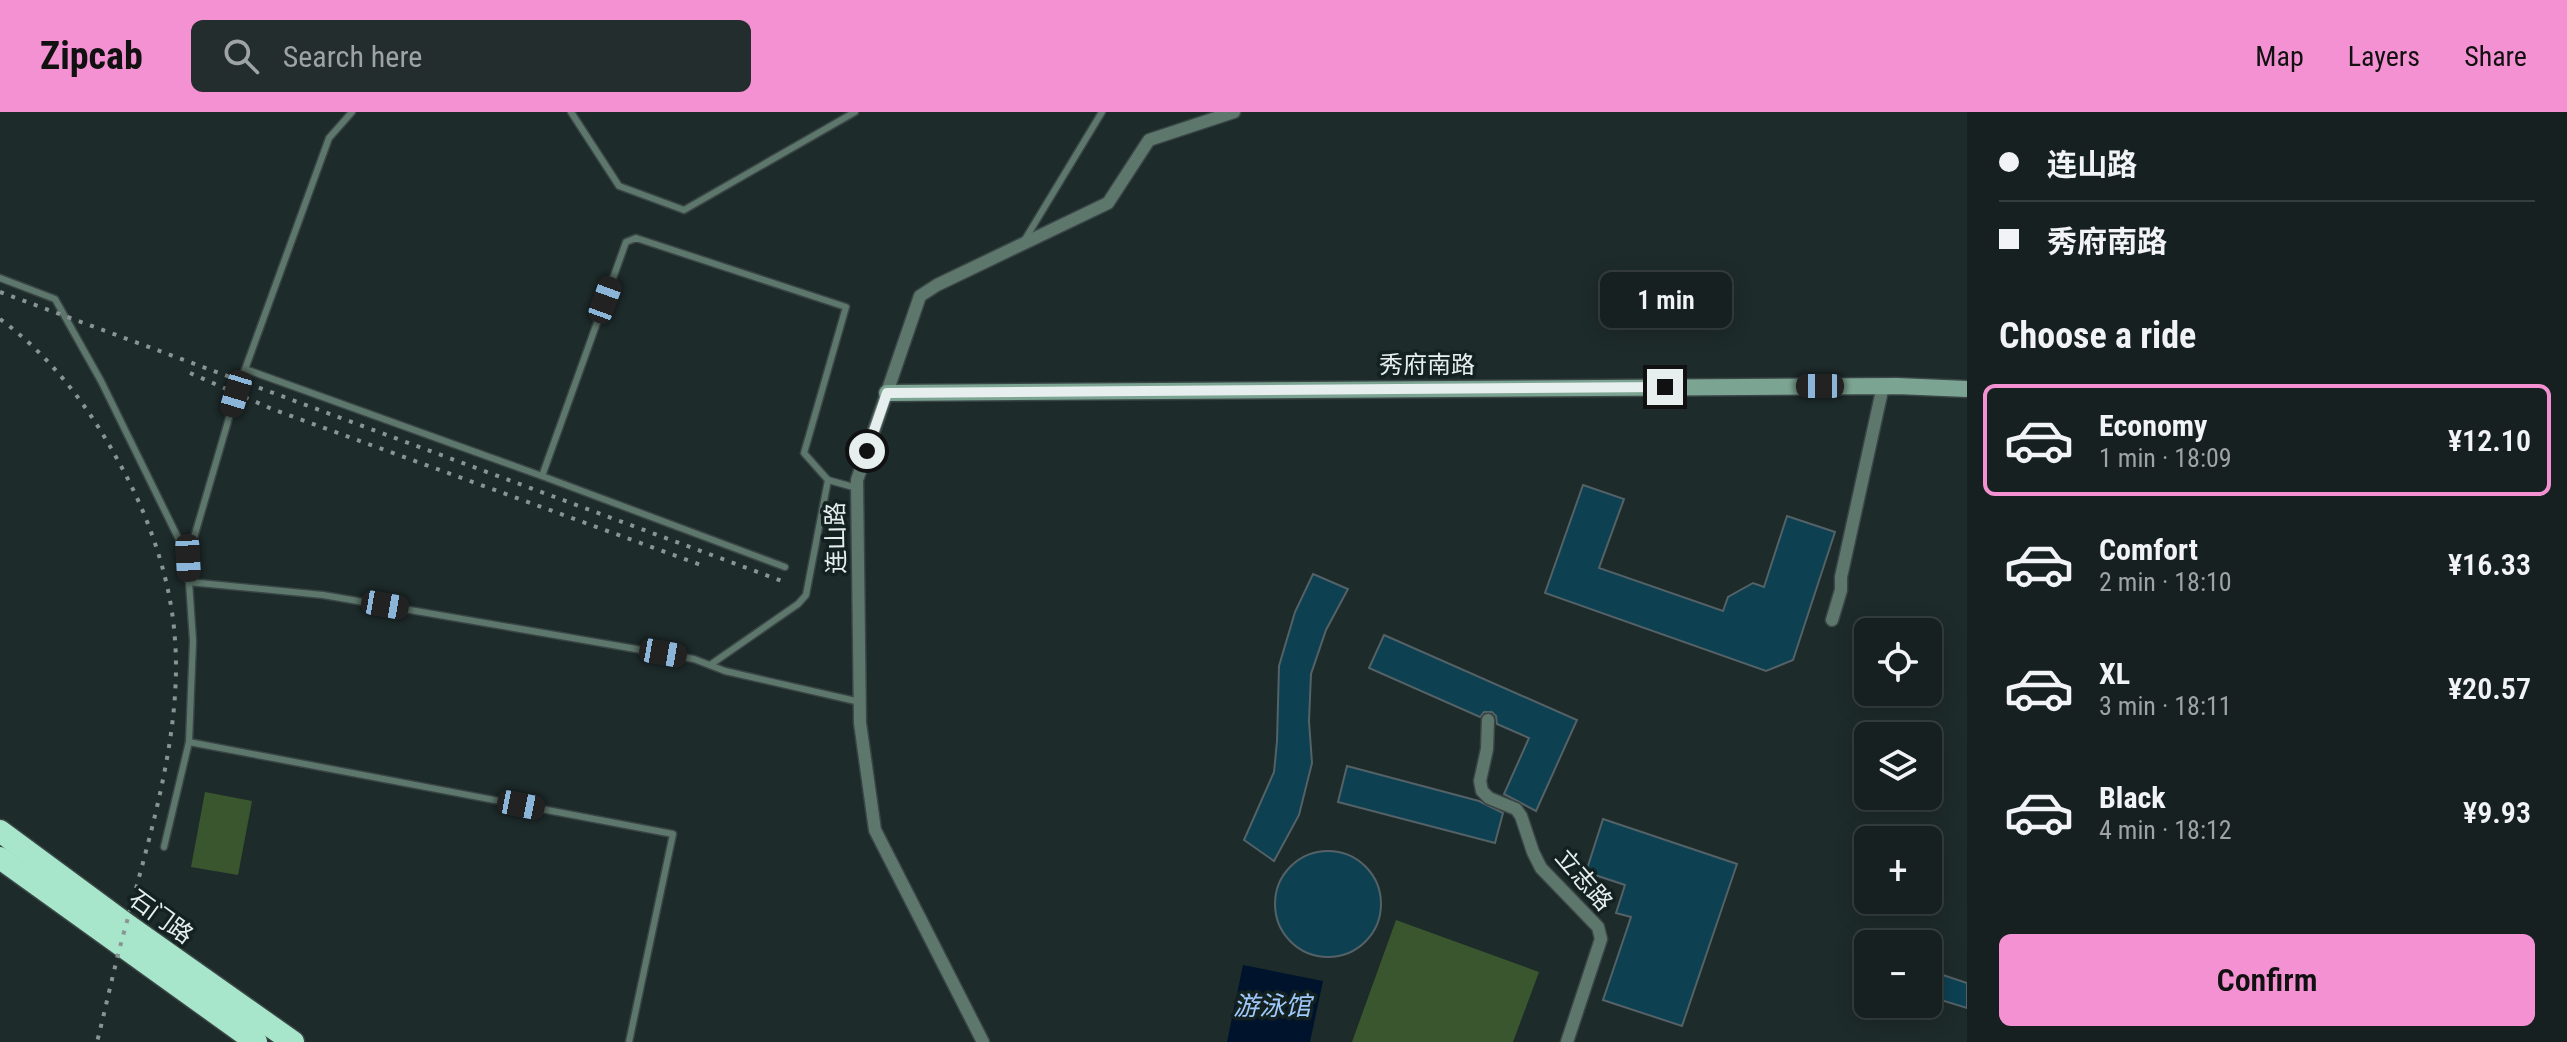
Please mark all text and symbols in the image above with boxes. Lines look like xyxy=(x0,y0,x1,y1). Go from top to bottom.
search box xyxy=(191,20,751,92)
text: Zipcab xyxy=(40,34,143,78)
icon: search xyxy=(219,34,263,78)
text: Search here xyxy=(283,39,422,74)
text: Map xyxy=(2255,40,2304,73)
text: Layers xyxy=(2348,40,2420,73)
text: Share xyxy=(2464,40,2527,73)
text: 连山路 xyxy=(2047,147,2137,182)
text: 秀府南路 xyxy=(2047,224,2167,259)
callout: 1 min xyxy=(1599,271,1731,327)
car xyxy=(586,273,624,327)
text: 1 min xyxy=(1637,285,1695,315)
text: Choose a ride xyxy=(1999,315,2196,357)
street label: 秀府南路 xyxy=(1379,351,1475,379)
car xyxy=(218,368,254,420)
route end xyxy=(1647,369,1683,405)
car xyxy=(1796,374,1844,398)
icon: car xyxy=(2003,404,2075,476)
text: Economy xyxy=(2099,408,2207,443)
text: ¥12.10 xyxy=(2448,423,2531,458)
route start xyxy=(849,433,885,469)
text: 1 min · 18:09 xyxy=(2099,443,2232,473)
street label: 连山路 xyxy=(821,502,851,574)
icon: car xyxy=(2003,528,2075,600)
text: Comfort xyxy=(2099,532,2198,567)
car xyxy=(175,533,201,583)
text: ¥16.33 xyxy=(2448,547,2531,582)
text: 2 min · 18:10 xyxy=(2099,567,2232,597)
car xyxy=(359,589,411,621)
map controls xyxy=(1854,618,1942,1018)
button: locate xyxy=(1854,618,1942,706)
car xyxy=(637,637,689,669)
icon: car xyxy=(2003,652,2075,724)
text: XL xyxy=(2099,656,2130,691)
text: ¥20.57 xyxy=(2448,671,2531,706)
text: 3 min · 18:11 xyxy=(2099,691,2232,721)
button: layers xyxy=(1854,722,1942,810)
icon: car xyxy=(2003,776,2075,848)
text: Black xyxy=(2099,780,2166,815)
car xyxy=(495,789,547,821)
text: ¥9.93 xyxy=(2463,795,2531,830)
text: 4 min · 18:12 xyxy=(2099,815,2232,845)
button: + xyxy=(1854,826,1942,914)
street label: 立志路 xyxy=(1550,844,1618,916)
street label: 石门路 xyxy=(124,885,198,949)
button: − xyxy=(1854,930,1942,1018)
button: Confirm xyxy=(1999,934,2535,1026)
water label: 游泳馆 xyxy=(1233,991,1315,1021)

